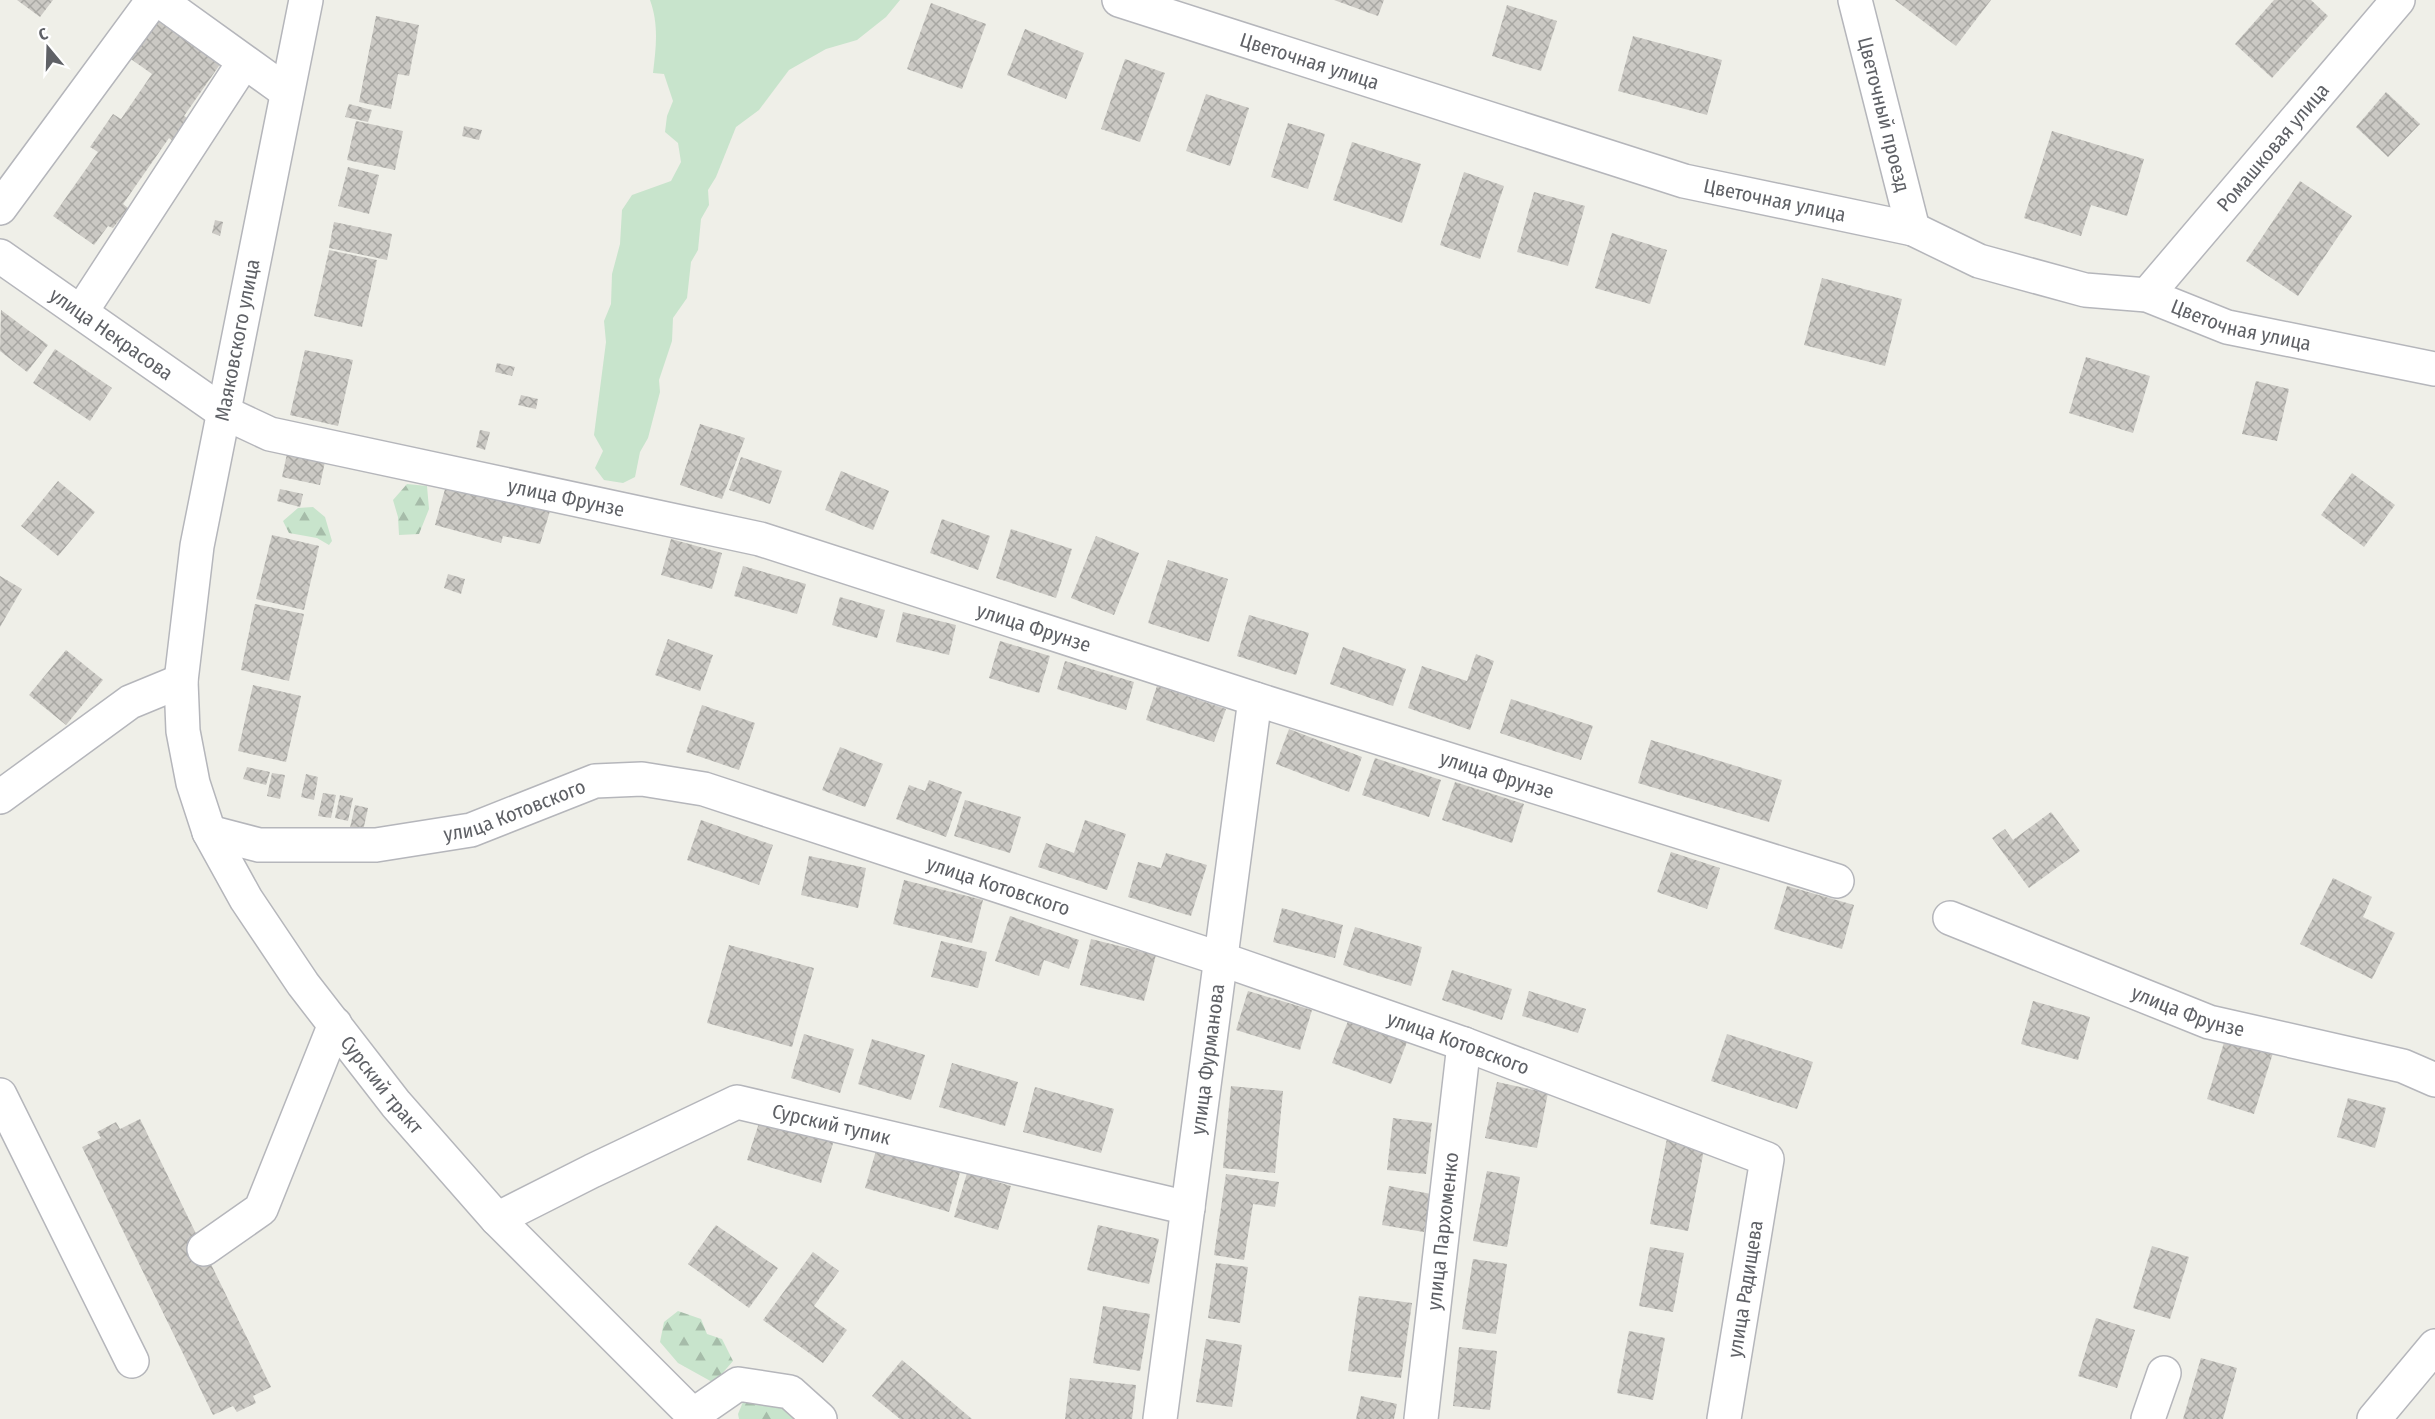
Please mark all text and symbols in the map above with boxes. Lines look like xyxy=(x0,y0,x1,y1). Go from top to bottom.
north arrow xyxy=(18,18,78,78)
text: С xyxy=(36,24,51,45)
street label: Цветочная улица xyxy=(1237,28,1382,95)
street label: Цветочный проезд xyxy=(1853,34,1915,194)
street label: Ромашковая улица xyxy=(2211,78,2334,216)
street label: Цветочная улица xyxy=(1701,173,1848,227)
street label: Маяковского улица xyxy=(210,257,264,423)
street label: улица Некрасова xyxy=(45,283,178,385)
street label: Цветочная улица xyxy=(2168,294,2313,356)
street label: улица Фрунзе xyxy=(506,473,627,522)
street label: улица Фрунзе xyxy=(974,598,1094,657)
street label: улица Фрунзе xyxy=(1437,746,1557,804)
street label: улица Котовского xyxy=(442,774,589,846)
street label: улица Котовского xyxy=(924,851,1073,921)
street label: улица Фрунзе xyxy=(2128,980,2247,1042)
street label: улица Фурманова xyxy=(1186,982,1229,1136)
street label: улица Котовского xyxy=(1384,1006,1533,1080)
street label: Сурский тракт xyxy=(335,1031,429,1139)
street label: Сурский тупик xyxy=(770,1099,893,1150)
street label: улица Пархоменко xyxy=(1422,1151,1463,1311)
street label: улица Радищева xyxy=(1722,1219,1768,1359)

